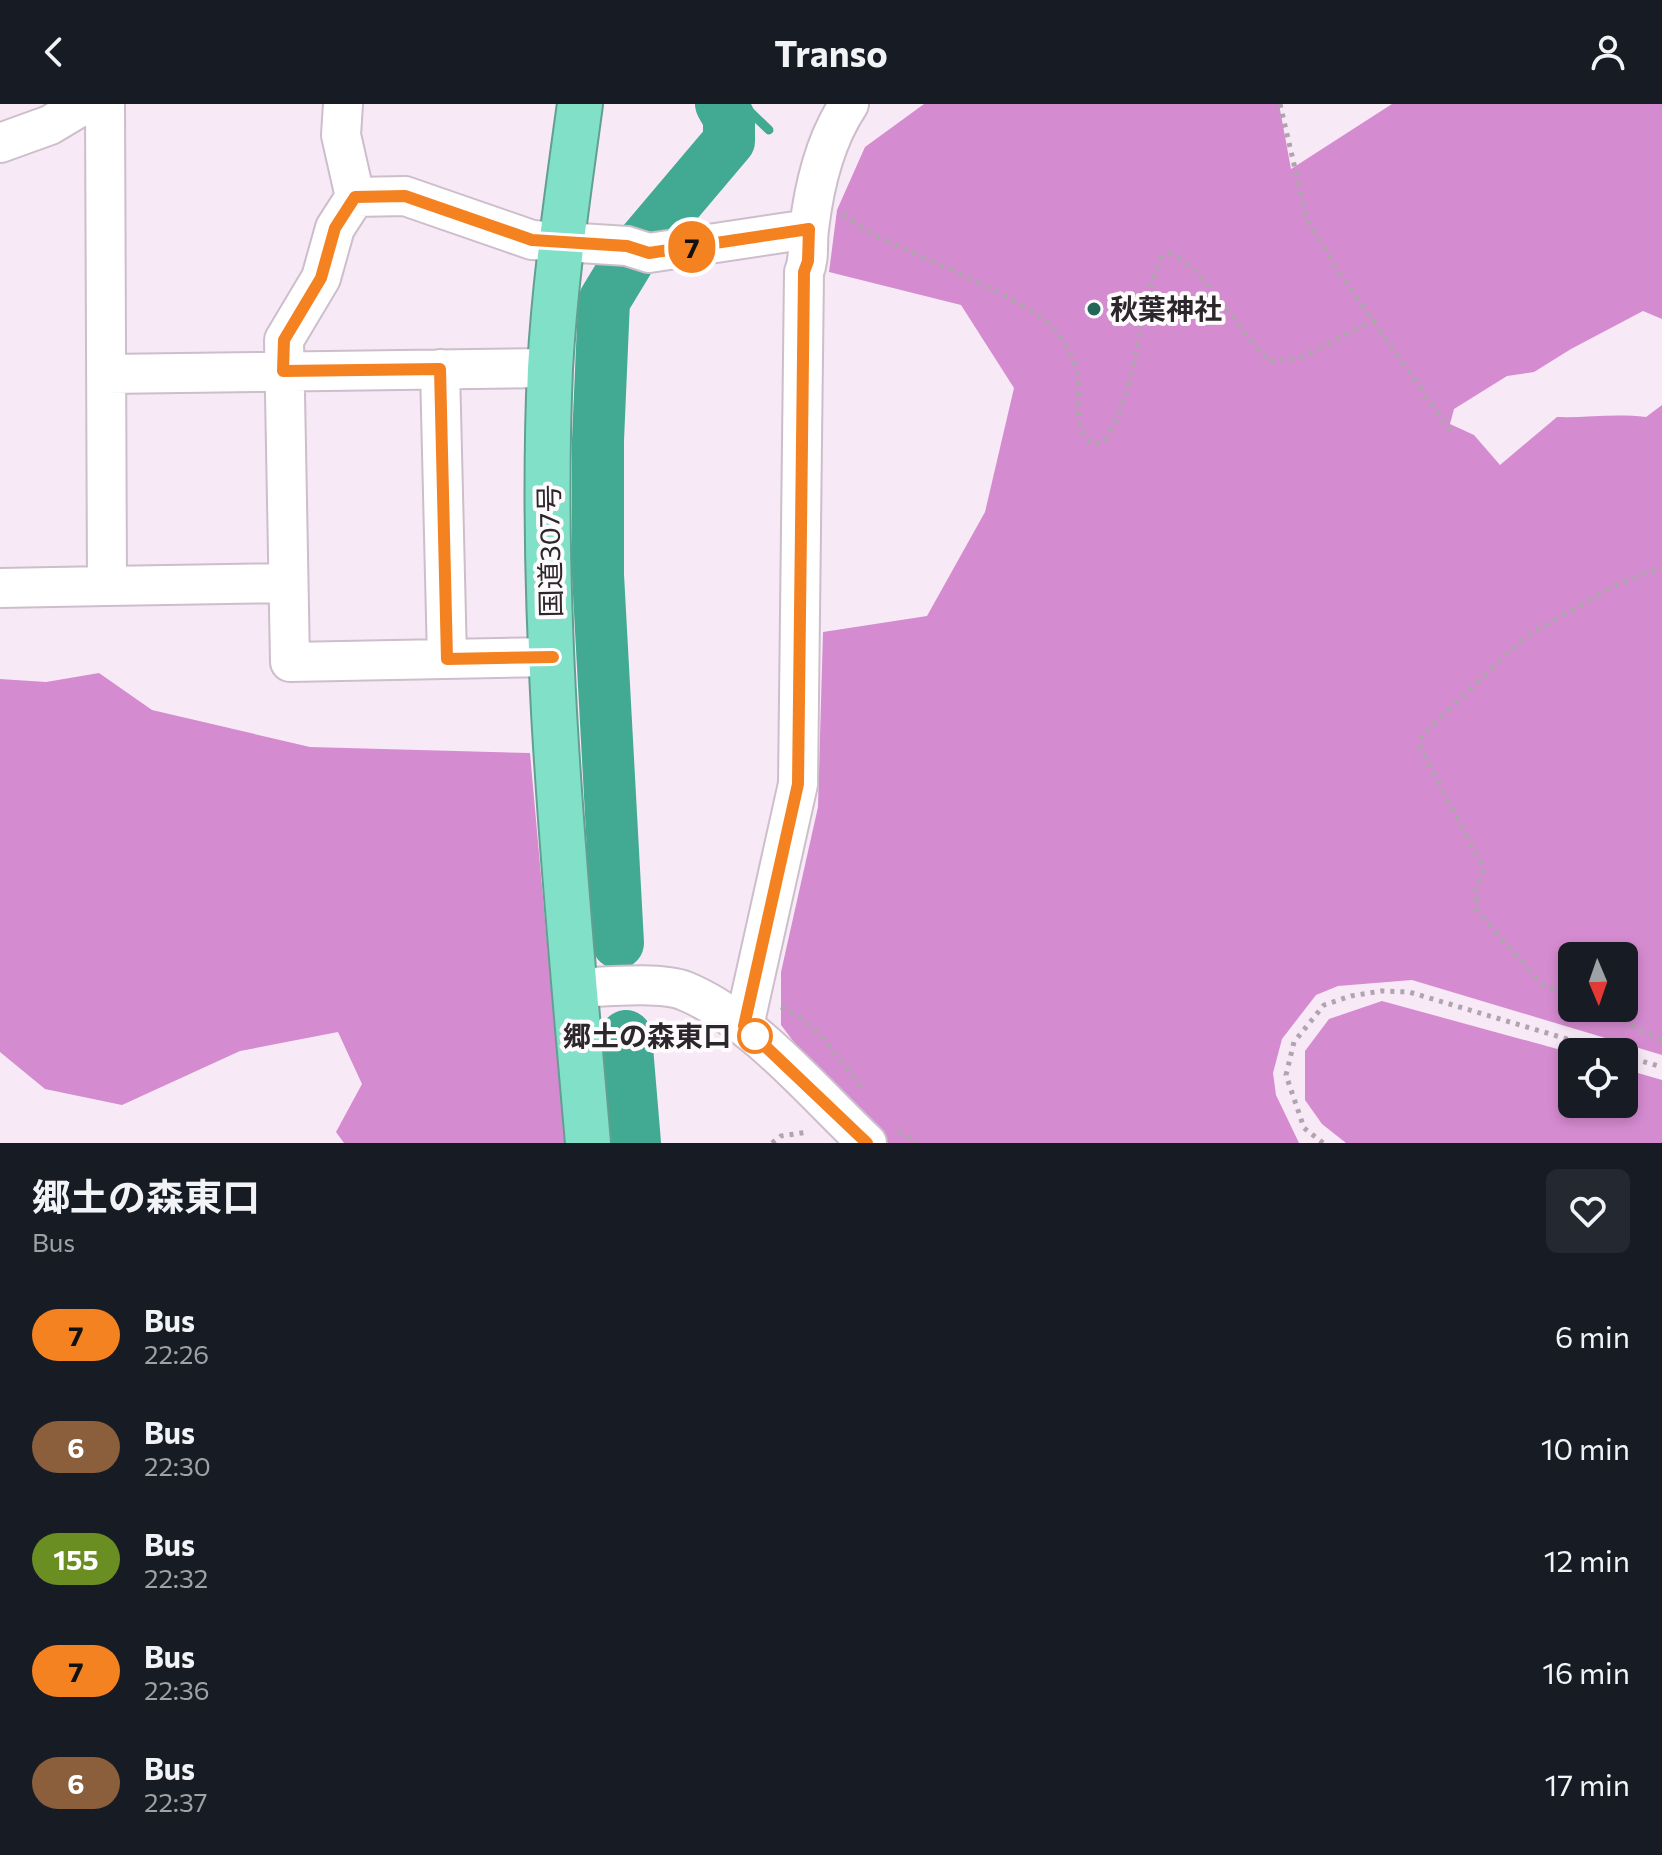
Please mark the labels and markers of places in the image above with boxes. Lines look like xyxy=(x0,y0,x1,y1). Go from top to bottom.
place label: 秋葉神社 xyxy=(1110,291,1222,325)
marker: 秋葉神社 xyxy=(1085,300,1103,318)
place label: 郷土の森東口 xyxy=(563,1018,731,1052)
marker: 郷土の森東口 xyxy=(738,1019,772,1053)

